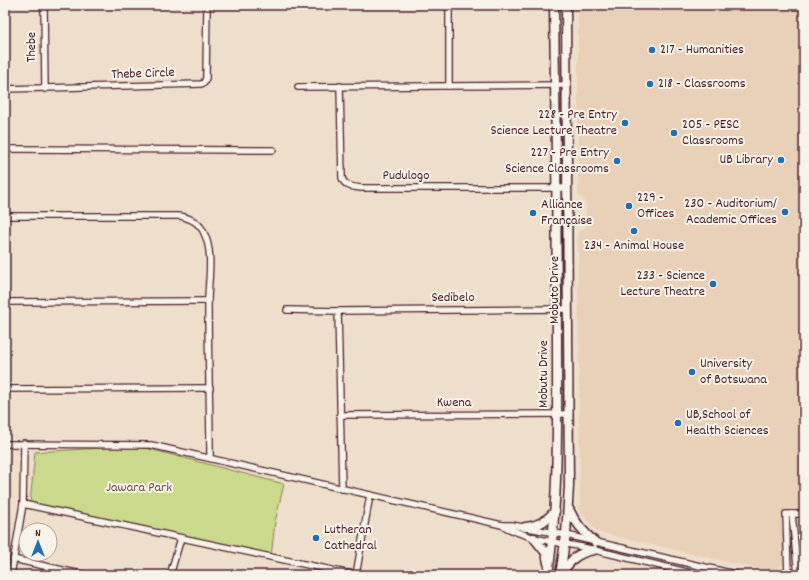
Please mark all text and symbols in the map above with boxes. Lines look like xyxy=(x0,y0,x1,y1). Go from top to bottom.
street label: Thebe xyxy=(22,32,42,62)
place label: 217 - Humanities xyxy=(660,40,744,60)
marker: 217 - Humanities xyxy=(647,45,657,55)
street label: Thebe Circle xyxy=(111,63,175,85)
place label: 218 - Classrooms xyxy=(658,74,746,94)
marker: 218 - Classrooms xyxy=(645,79,655,89)
place label: 228 - Pre Entry Science Lecture Theatre xyxy=(490,105,617,141)
place label: 205 - PESC Classrooms xyxy=(682,115,744,151)
marker: 228 - Pre Entry Science Lecture Theatre xyxy=(620,118,630,128)
marker: 205 - PESC Classrooms xyxy=(669,128,679,138)
place label: 227 - Pre Entry Science Classrooms xyxy=(505,143,609,179)
place label: UB Library xyxy=(719,150,773,170)
marker: UB Library xyxy=(776,155,786,165)
marker: 227 - Pre Entry Science Classrooms xyxy=(612,156,622,166)
street label: Pudulogo xyxy=(383,166,429,186)
place label: 229 - Offices xyxy=(637,188,674,224)
place label: 230 - Auditorium/ Academic Offices xyxy=(684,194,777,230)
place label: Alliance Française xyxy=(541,195,592,231)
marker: 229 - Offices xyxy=(624,201,634,211)
marker: 230 - Auditorium/ Academic Offices xyxy=(780,207,790,217)
marker: Alliance Française xyxy=(528,208,538,218)
marker: 234 - Animal House xyxy=(629,226,639,236)
place label: 234 - Animal House xyxy=(584,236,684,256)
street label: Mobuto Drive xyxy=(545,256,565,324)
place label: 233 - Science Lecture Theatre xyxy=(620,266,705,302)
marker: 233 - Science Lecture Theatre xyxy=(708,279,718,289)
street label: Sedibelo xyxy=(431,288,475,308)
street label: Mobutu Drive xyxy=(534,340,554,408)
place label: University of Botswana xyxy=(700,354,767,390)
marker: University of Botswana xyxy=(687,367,697,377)
street label: Kwena xyxy=(437,393,472,413)
place label: UB,School of Health Sciences xyxy=(686,405,769,441)
marker: UB,School of Health Sciences xyxy=(673,418,683,428)
park label: Jawara Park xyxy=(106,478,172,498)
place label: Lutheran Cathedral xyxy=(324,520,378,556)
north arrow xyxy=(18,522,58,562)
text: N xyxy=(35,526,41,542)
marker: Lutheran Cathedral xyxy=(311,533,321,543)

